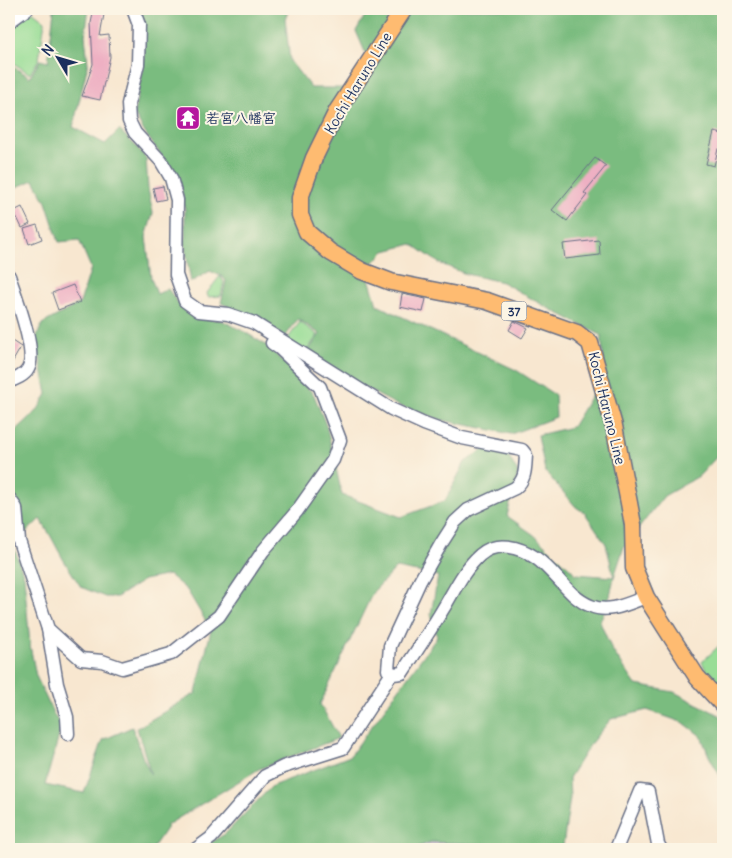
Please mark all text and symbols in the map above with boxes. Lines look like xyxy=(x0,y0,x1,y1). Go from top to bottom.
street label: Kochi Haruno Line xyxy=(320,29,396,137)
north arrow xyxy=(32,32,82,82)
text: N xyxy=(38,41,58,59)
temple icon: 若宮八幡宮 xyxy=(175,105,201,131)
place label: 若宮八幡宮 xyxy=(206,109,276,127)
road number: 37 xyxy=(502,302,526,321)
street label: Kochi Haruno Line xyxy=(584,350,630,466)

